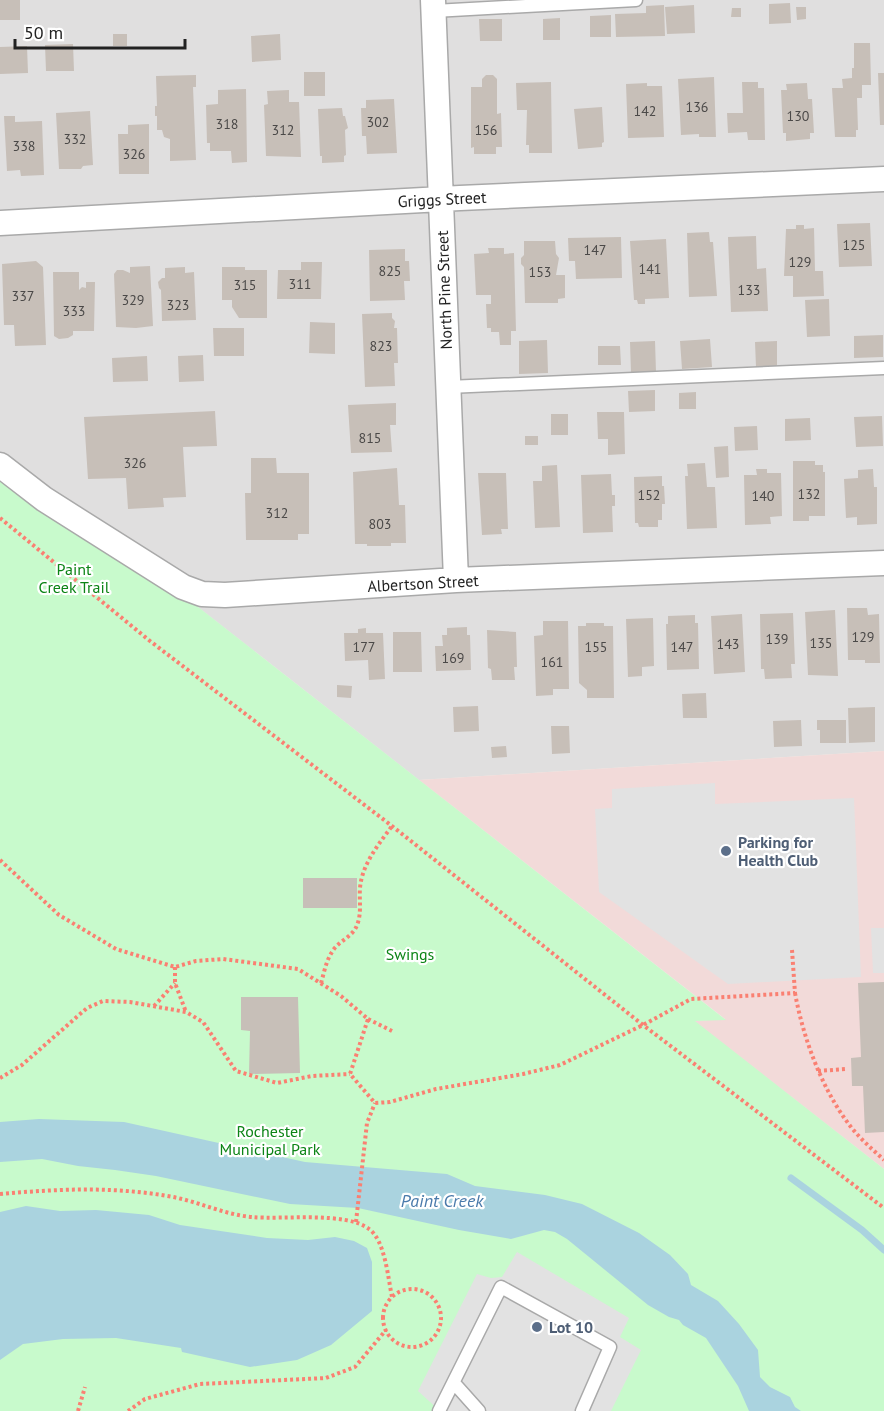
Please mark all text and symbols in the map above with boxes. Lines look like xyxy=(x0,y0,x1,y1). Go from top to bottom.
scale bar xyxy=(15,12,184,50)
text: 50 m xyxy=(24,21,63,44)
house number: 136 xyxy=(686,98,708,116)
house number: 142 xyxy=(634,102,656,120)
house number: 130 xyxy=(787,107,810,125)
house number: 302 xyxy=(367,113,389,131)
house number: 318 xyxy=(216,115,238,133)
house number: 312 xyxy=(272,121,294,139)
house number: 156 xyxy=(475,121,497,139)
house number: 332 xyxy=(64,130,86,148)
house number: 338 xyxy=(13,137,35,155)
house number: 326 xyxy=(123,145,145,163)
street label: Griggs Street xyxy=(397,187,487,211)
street label: North Pine Street xyxy=(432,230,456,350)
house number: 125 xyxy=(843,236,865,254)
house number: 147 xyxy=(584,241,606,259)
house number: 129 xyxy=(789,253,811,271)
house number: 141 xyxy=(639,260,661,278)
house number: 825 xyxy=(379,262,401,280)
house number: 153 xyxy=(529,263,551,281)
house number: 311 xyxy=(289,275,311,293)
house number: 315 xyxy=(234,276,256,294)
house number: 133 xyxy=(738,281,760,299)
house number: 337 xyxy=(12,287,34,305)
house number: 329 xyxy=(122,291,144,309)
house number: 323 xyxy=(167,296,189,314)
house number: 333 xyxy=(63,302,85,320)
house number: 823 xyxy=(370,337,392,355)
house number: 815 xyxy=(359,429,381,447)
house number: 326 xyxy=(124,454,146,472)
house number: 132 xyxy=(798,485,820,503)
house number: 152 xyxy=(638,486,660,504)
house number: 140 xyxy=(752,487,775,505)
house number: 312 xyxy=(266,504,288,522)
house number: 803 xyxy=(369,515,391,533)
park label: Paint Creek Trail xyxy=(39,559,110,597)
street label: Albertson Street xyxy=(367,570,480,596)
house number: 129 xyxy=(852,628,874,646)
house number: 139 xyxy=(766,630,788,648)
house number: 135 xyxy=(810,634,832,652)
house number: 143 xyxy=(717,635,739,653)
house number: 177 xyxy=(353,638,375,656)
house number: 155 xyxy=(585,638,607,656)
house number: 147 xyxy=(671,638,693,656)
house number: 169 xyxy=(442,649,464,667)
house number: 161 xyxy=(541,653,563,671)
place label: Parking for Health Club xyxy=(738,832,819,870)
marker: Parking for Health Club xyxy=(719,844,733,858)
park label: Swings xyxy=(386,944,435,964)
park label: Rochester Municipal Park xyxy=(220,1121,321,1159)
water label: Paint Creek xyxy=(401,1189,484,1212)
place label: Lot 10 xyxy=(549,1317,593,1337)
marker: Lot 10 xyxy=(530,1320,544,1334)

